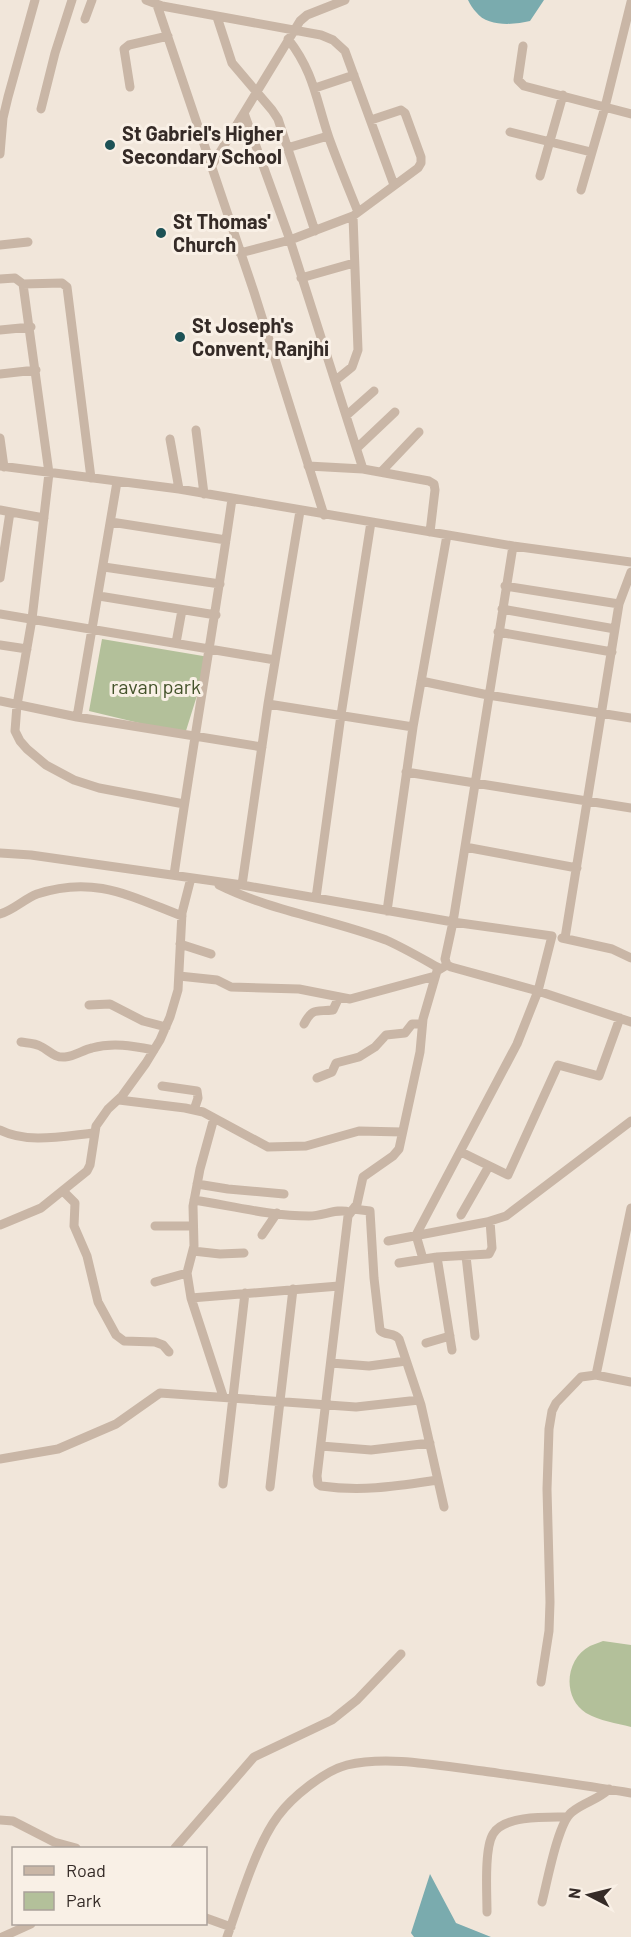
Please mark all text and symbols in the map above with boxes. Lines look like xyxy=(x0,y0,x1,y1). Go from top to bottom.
place label: St Gabriel's Higher Secondary School xyxy=(122,121,284,168)
marker: St Gabriel's Higher Secondary School xyxy=(103,138,117,152)
place label: St Thomas' Church xyxy=(173,209,271,256)
marker: St Thomas' Church xyxy=(154,226,168,240)
place label: St Joseph's Convent, Ranjhi xyxy=(192,313,329,360)
marker: St Joseph's Convent, Ranjhi xyxy=(173,330,187,344)
park label: ravan park xyxy=(111,674,201,698)
legend xyxy=(12,1847,207,1925)
text: Road xyxy=(66,1859,106,1881)
north arrow xyxy=(559,1865,619,1925)
text: N xyxy=(564,1887,584,1900)
text: Park xyxy=(66,1889,101,1911)

